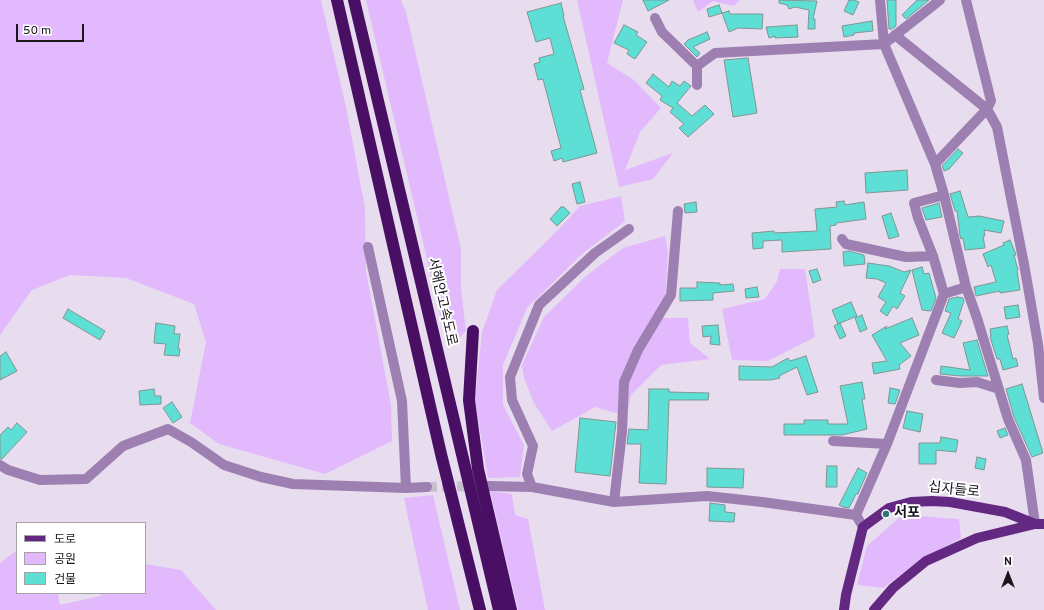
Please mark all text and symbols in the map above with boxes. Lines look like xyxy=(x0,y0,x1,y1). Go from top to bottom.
scale bar xyxy=(18,16,86,42)
text: 50 m xyxy=(23,23,51,39)
street label: 서해안고속도로 xyxy=(423,256,459,348)
street label: 십자들로 xyxy=(928,480,980,502)
place label: 서포 xyxy=(894,506,920,522)
marker: 서포 xyxy=(881,509,891,519)
legend xyxy=(16,522,146,594)
text: 도로 xyxy=(54,532,76,548)
text: 공원 xyxy=(54,552,76,568)
north arrow xyxy=(988,554,1028,594)
text: N xyxy=(1004,555,1012,569)
text: 건물 xyxy=(54,572,76,588)

